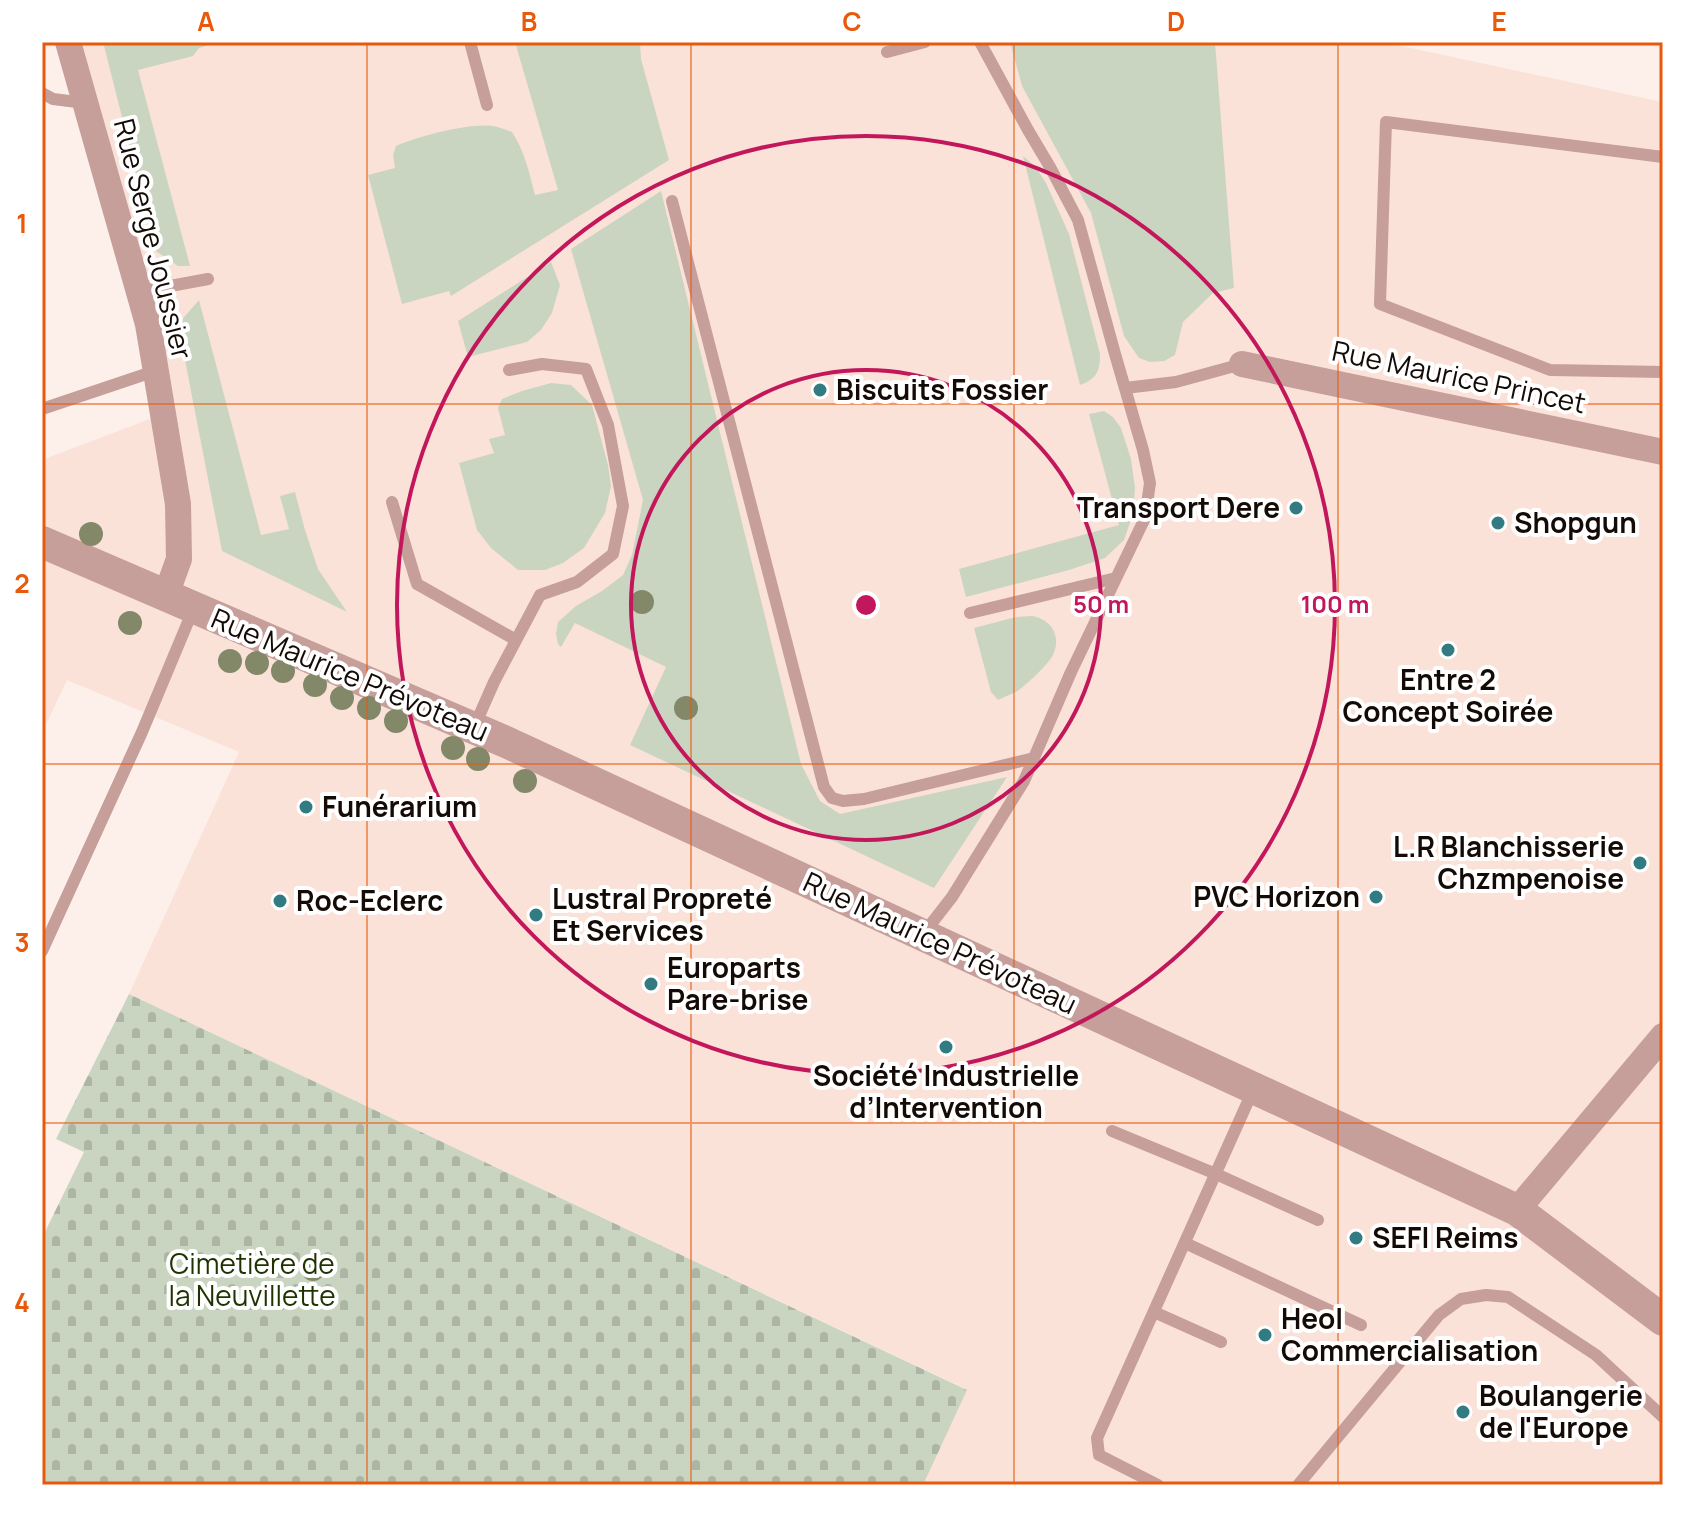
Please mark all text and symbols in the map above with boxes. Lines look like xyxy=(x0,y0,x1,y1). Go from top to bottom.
text: A xyxy=(197,3,215,39)
text: B xyxy=(521,3,537,39)
text: C xyxy=(842,3,862,39)
text: D xyxy=(1167,3,1185,39)
text: E xyxy=(1491,3,1507,39)
street label: Rue Serge Joussier xyxy=(106,115,202,363)
text: 1 xyxy=(16,205,28,241)
street label: Rue Maurice Princet xyxy=(1329,331,1590,421)
place label: Biscuits Fossier xyxy=(836,370,1048,408)
marker: Biscuits Fossier xyxy=(811,381,829,399)
place label: Transport Dere xyxy=(1077,488,1280,526)
marker: Transport Dere xyxy=(1287,499,1305,517)
place label: Shopgun xyxy=(1514,503,1637,541)
marker: Shopgun xyxy=(1489,514,1507,532)
text: 2 xyxy=(14,565,30,601)
text: 50 m xyxy=(1073,587,1129,620)
text: 100 m xyxy=(1301,587,1369,620)
centre of rings xyxy=(852,591,880,619)
street label: Rue Maurice Prévoteau xyxy=(206,598,495,750)
marker: Entre 2 Concept Soirée xyxy=(1439,641,1457,659)
place label: Entre 2 Concept Soirée xyxy=(1343,660,1553,730)
place label: Funérarium xyxy=(322,787,477,825)
marker: Funérarium xyxy=(297,798,315,816)
place label: L.R Blanchisserie Chzmpenoise xyxy=(1393,827,1624,897)
marker: L.R Blanchisserie Chzmpenoise xyxy=(1631,854,1649,872)
street label: Rue Maurice Prévoteau xyxy=(798,862,1083,1022)
place label: PVC Horizon xyxy=(1193,877,1360,915)
place label: Lustral Propreté Et Services xyxy=(552,879,772,949)
place label: Roc-Eclerc xyxy=(296,881,443,919)
marker: PVC Horizon xyxy=(1367,888,1385,906)
marker: Roc-Eclerc xyxy=(271,892,289,910)
marker: Lustral Propreté Et Services xyxy=(527,906,545,924)
text: 3 xyxy=(14,924,30,960)
place label: Europarts Pare-brise xyxy=(667,948,808,1018)
marker: Europarts Pare-brise xyxy=(642,975,660,993)
marker: Société Industrielle d’Intervention xyxy=(937,1038,955,1056)
place label: Société Industrielle d’Intervention xyxy=(813,1056,1079,1126)
place label: SEFI Reims xyxy=(1372,1218,1518,1256)
marker: SEFI Reims xyxy=(1347,1229,1365,1247)
park label: Cimetière de la Neuvillette xyxy=(168,1244,336,1314)
text: 4 xyxy=(14,1284,30,1320)
place label: Heol Commercialisation xyxy=(1281,1299,1538,1369)
marker: Heol Commercialisation xyxy=(1256,1326,1274,1344)
place label: Boulangerie de l'Europe xyxy=(1479,1376,1643,1446)
marker: Boulangerie de l'Europe xyxy=(1454,1403,1472,1421)

